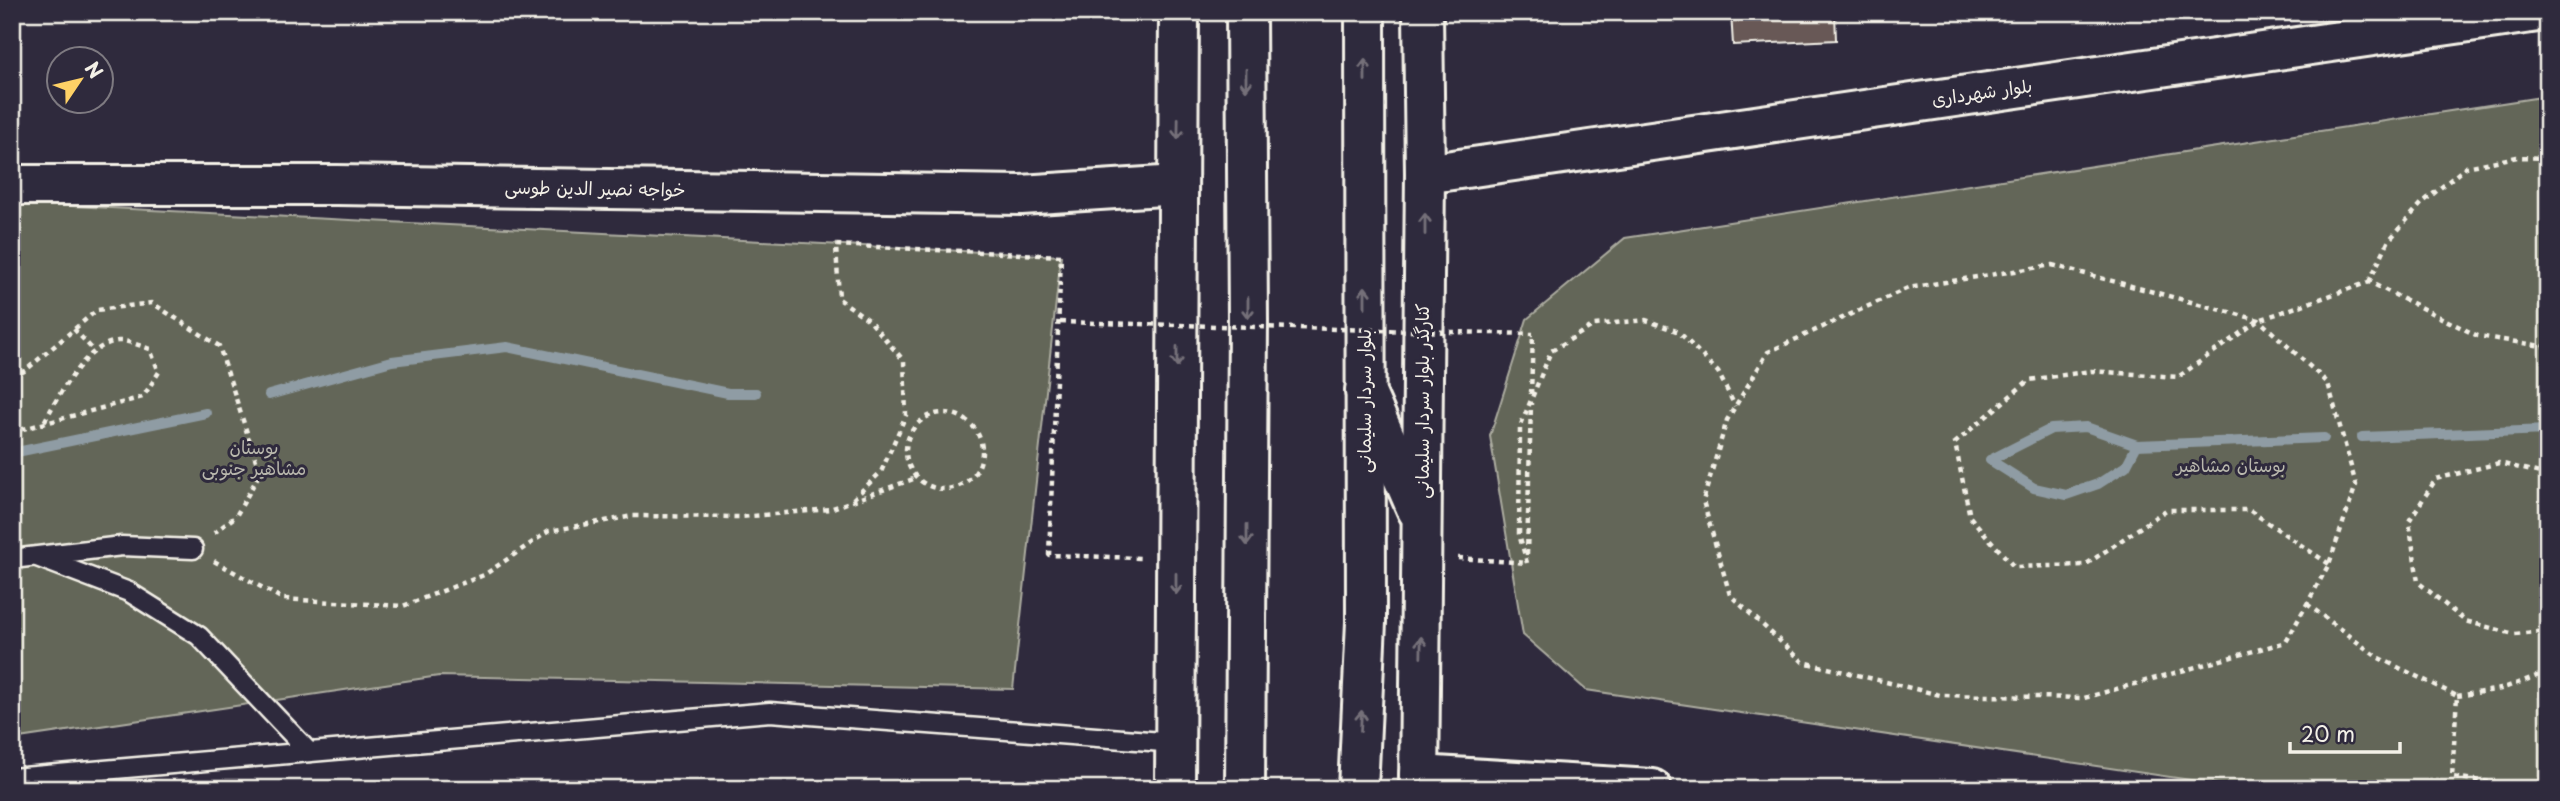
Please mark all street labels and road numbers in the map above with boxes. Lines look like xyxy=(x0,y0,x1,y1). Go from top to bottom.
street label: بلوار شهرداری xyxy=(1930,71,2034,112)
street label: خواجه نصیر الدین طوسی xyxy=(504,172,686,203)
street label: کنارگذر بلوار سردار سلیمانی xyxy=(1408,303,1435,499)
street label: بلوار سردار سلیمانی xyxy=(1350,329,1377,473)

